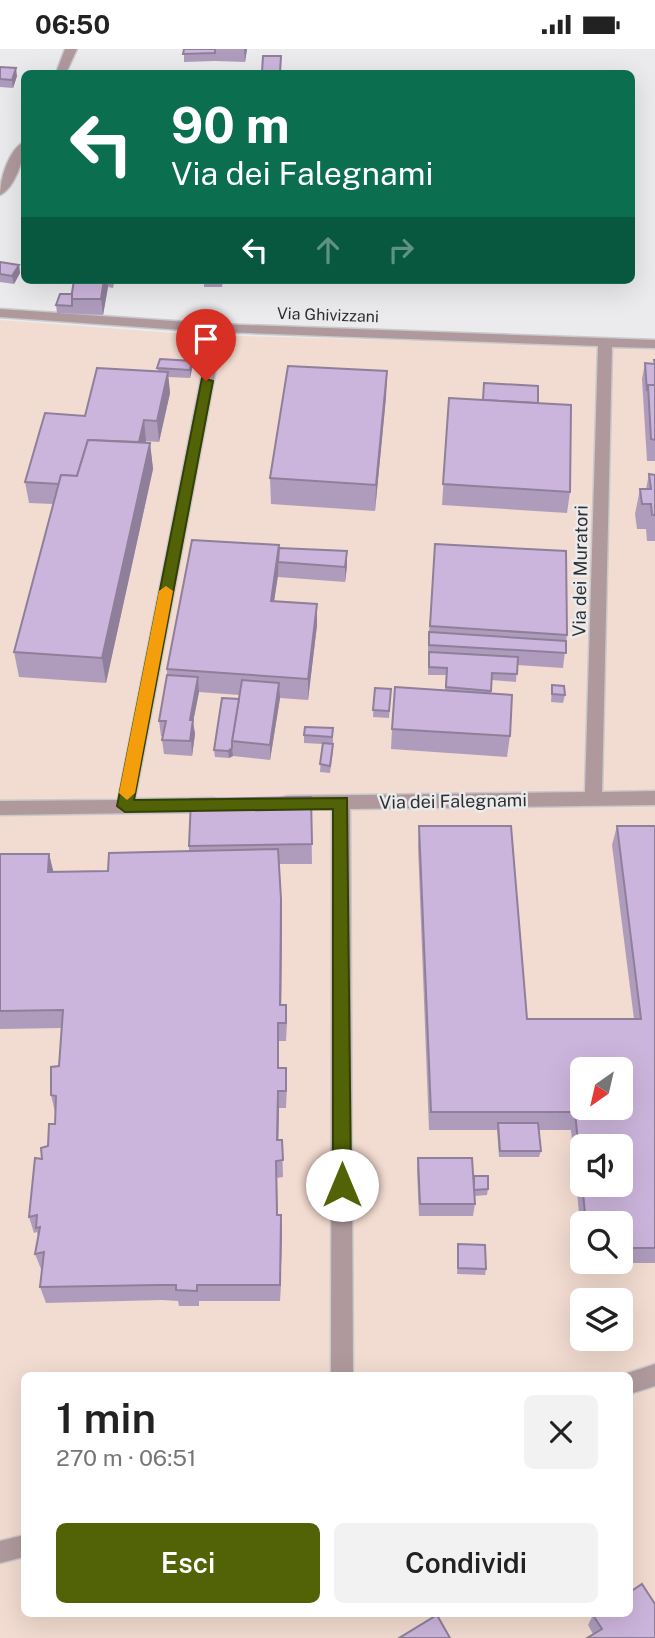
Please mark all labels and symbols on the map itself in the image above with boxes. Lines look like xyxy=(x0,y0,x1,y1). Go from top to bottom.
street label: Via Ghivizzani xyxy=(277,304,379,326)
pin xyxy=(176,309,236,381)
street label: Via dei Muratori xyxy=(568,505,592,637)
street label: Via dei Falegnami xyxy=(379,789,527,813)
north arrow xyxy=(570,1057,634,1120)
position arrow xyxy=(305,1148,379,1222)

